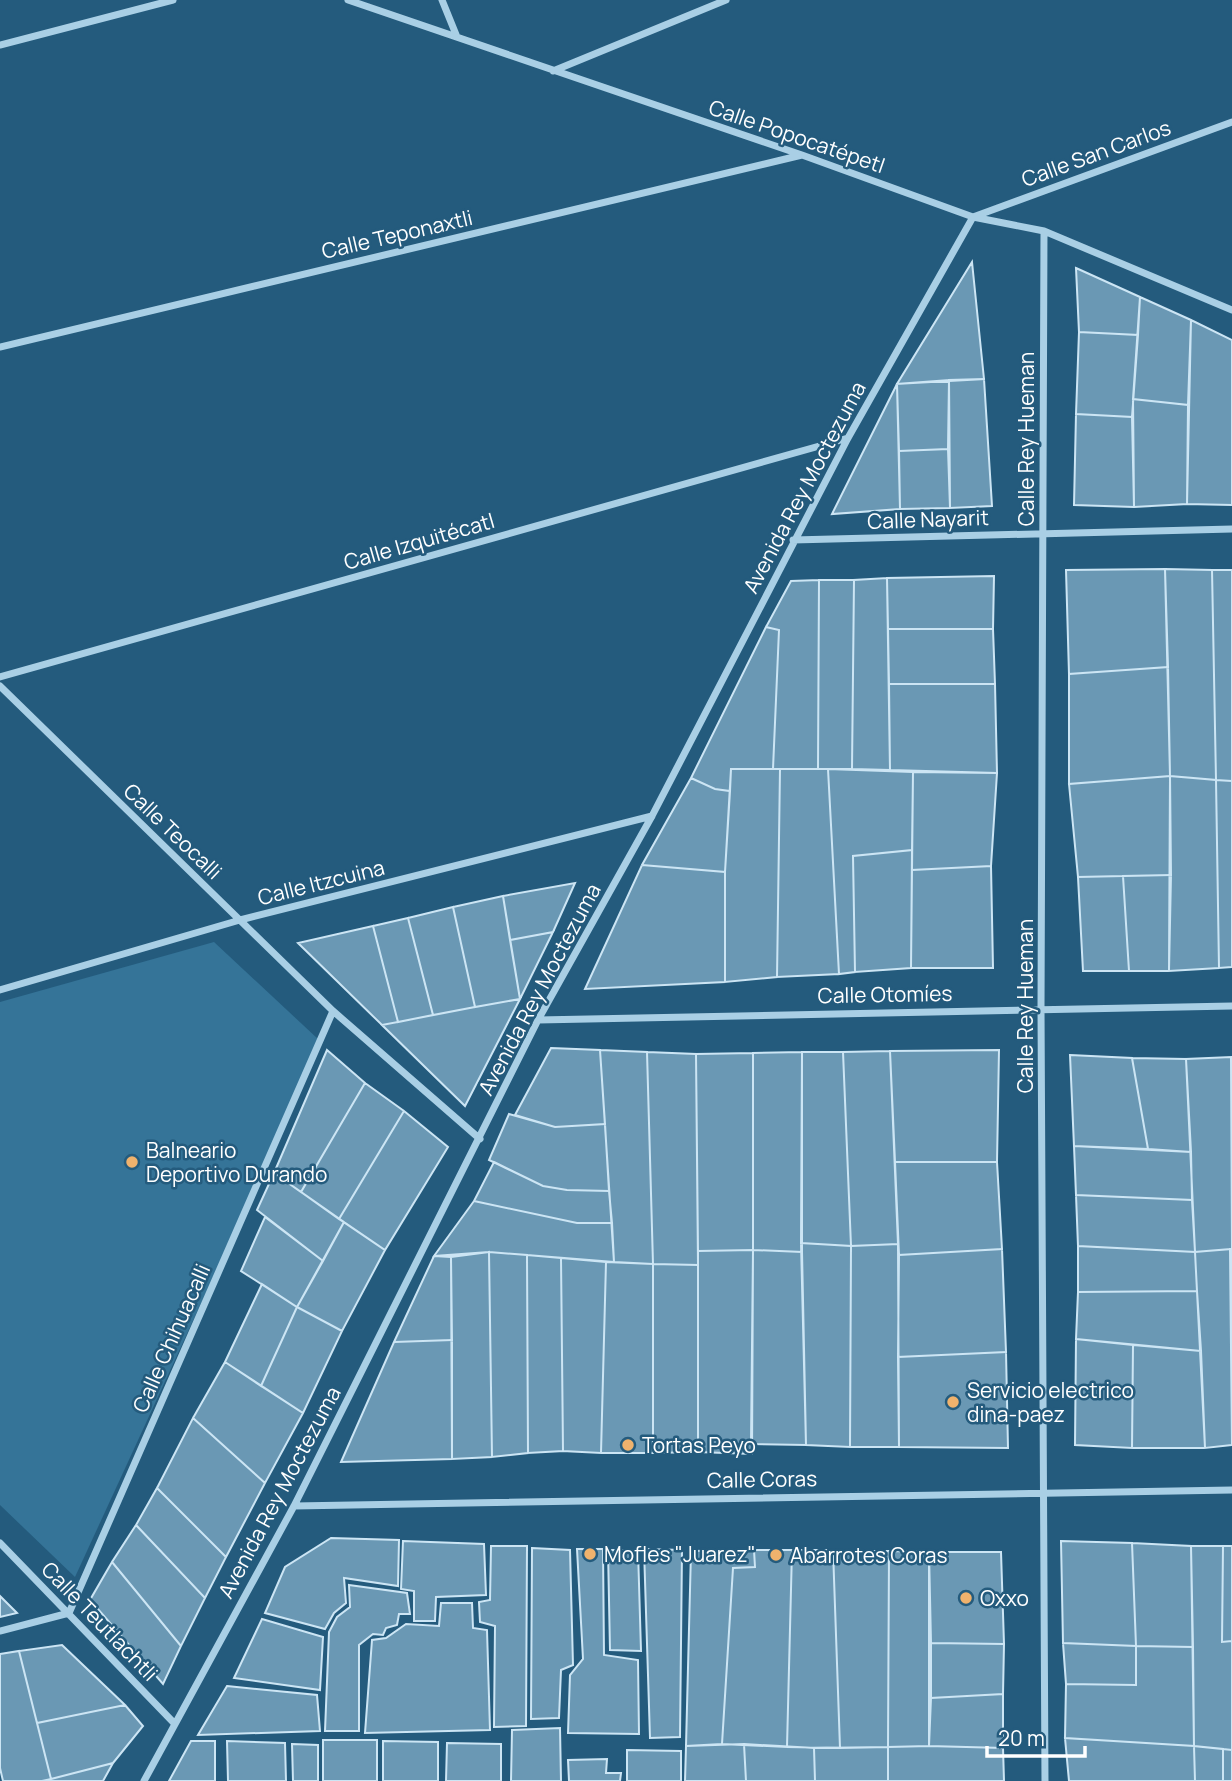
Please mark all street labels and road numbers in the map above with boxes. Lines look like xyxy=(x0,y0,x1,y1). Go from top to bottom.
street label: Calle Popocatépetl xyxy=(705,93,889,179)
street label: Calle San Carlos xyxy=(1018,113,1174,193)
street label: Calle Teponaxtli xyxy=(319,203,475,265)
street label: Calle Rey Hueman xyxy=(1012,352,1040,526)
street label: Avenida Rey Moctezuma xyxy=(736,376,872,598)
street label: Calle Nayarit xyxy=(867,503,989,535)
street label: Calle Izquitécatl xyxy=(340,506,498,576)
street label: Calle Teocalli xyxy=(118,777,228,885)
street label: Calle Itzcuina xyxy=(255,853,387,911)
street label: Avenida Rey Moctezuma xyxy=(471,878,607,1100)
street label: Calle Rey Hueman xyxy=(1011,919,1039,1093)
street label: Calle Otomíes xyxy=(817,979,953,1009)
street label: Calle Chihuacalli xyxy=(126,1259,216,1417)
street label: Avenida Rey Moctezuma xyxy=(211,1381,347,1603)
street label: Calle Coras xyxy=(707,1464,817,1494)
street label: Calle Teutlachtli xyxy=(36,1555,164,1687)

